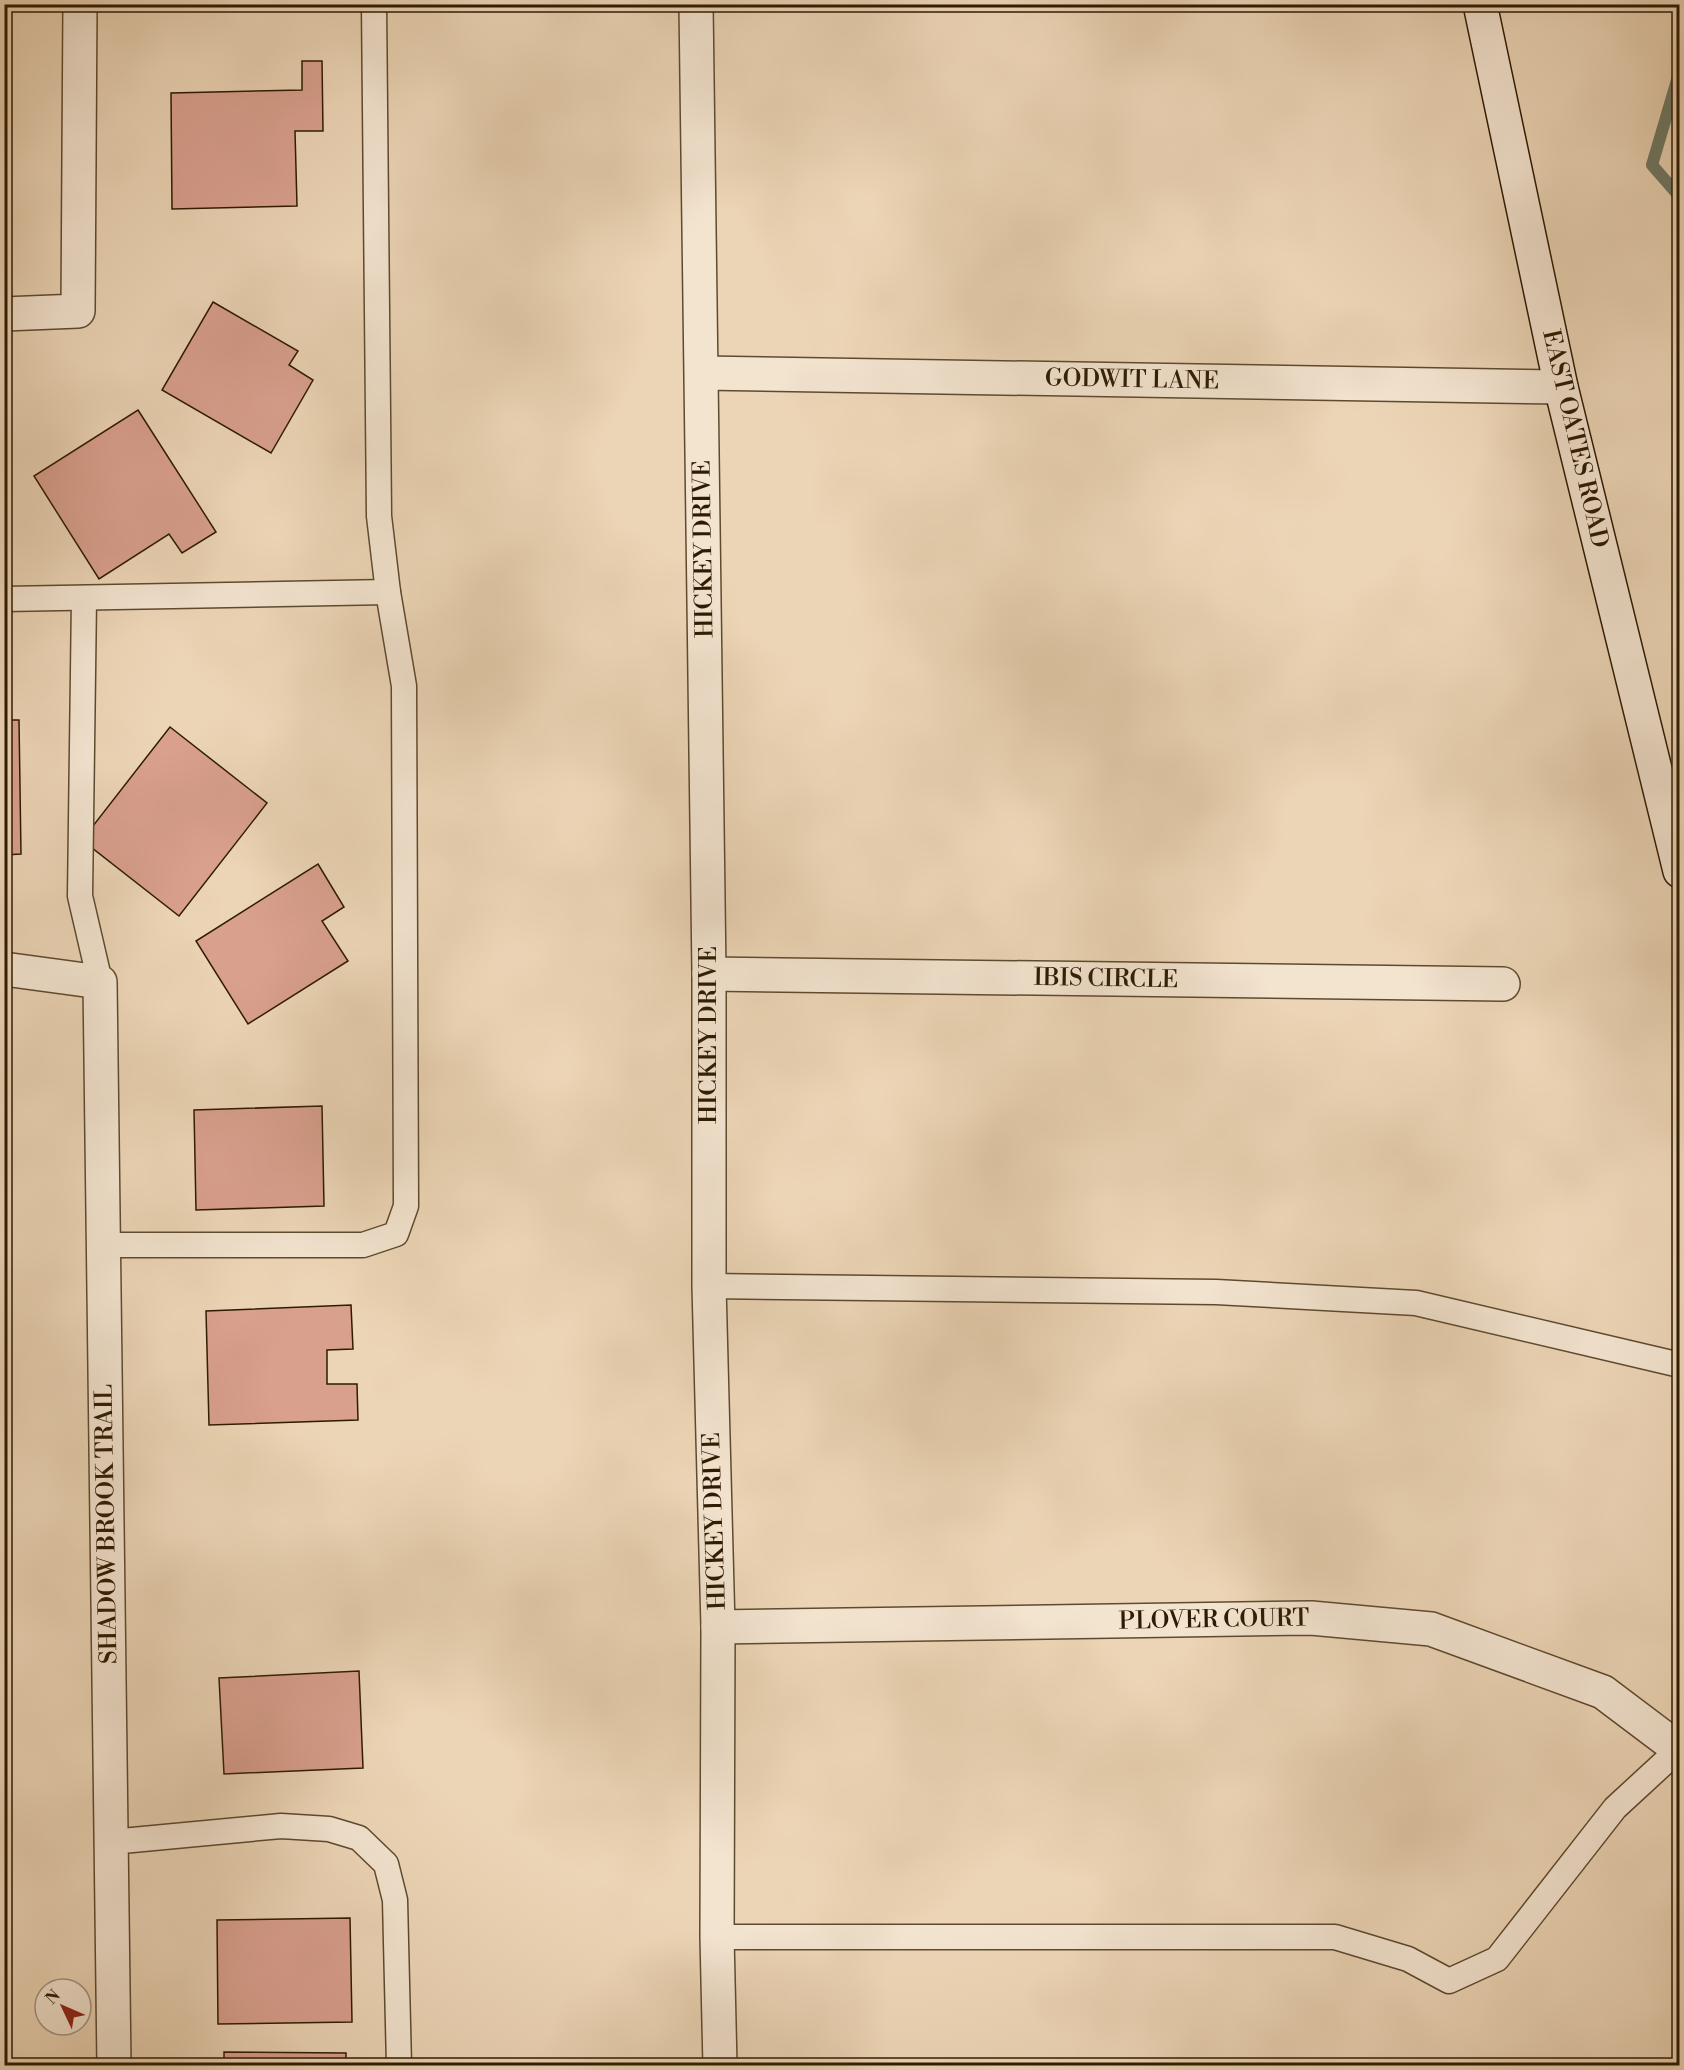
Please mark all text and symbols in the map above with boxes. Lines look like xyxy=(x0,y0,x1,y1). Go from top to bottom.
street label: EAST OATES ROAD xyxy=(1535,327,1615,551)
street label: GODWIT LANE xyxy=(1045,363,1219,397)
street label: HICKEY DRIVE xyxy=(687,460,721,638)
street label: HICKEY DRIVE xyxy=(694,946,724,1124)
street label: IBIS CIRCLE xyxy=(1033,963,1179,995)
street label: SHADOW BROOK TRAIL xyxy=(90,1384,124,1664)
street label: HICKEY DRIVE xyxy=(697,1432,733,1610)
street label: PLOVER COURT xyxy=(1118,1603,1310,1637)
north arrow xyxy=(33,1977,93,2037)
text: N xyxy=(41,1986,65,2009)

